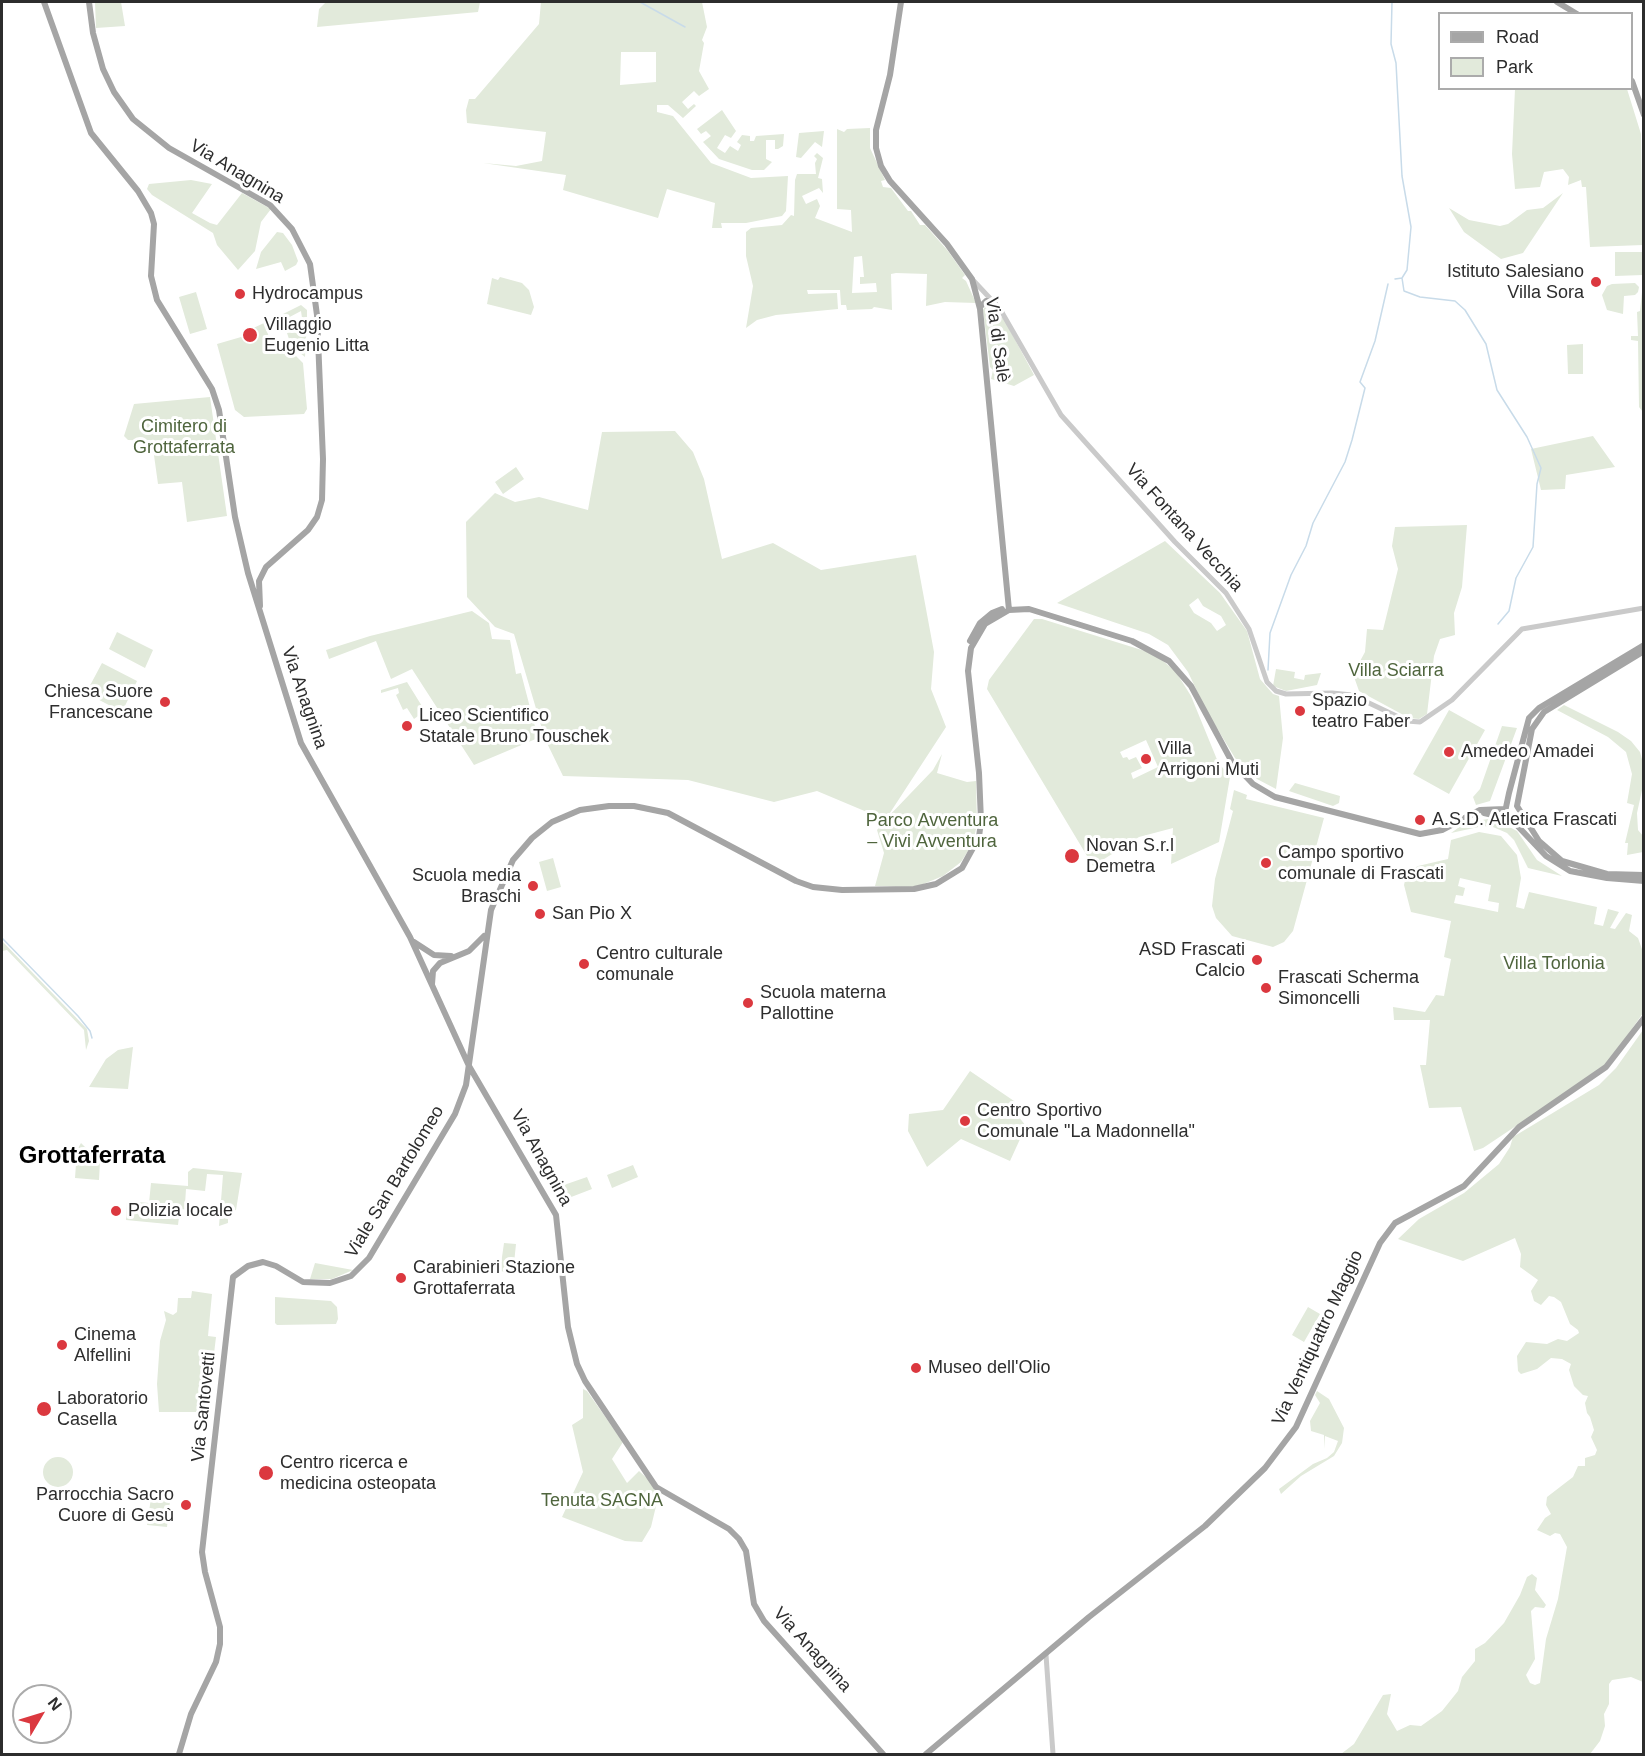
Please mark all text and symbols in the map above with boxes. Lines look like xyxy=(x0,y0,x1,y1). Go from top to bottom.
legend xyxy=(1438,12,1633,90)
text: Road xyxy=(1496,27,1539,47)
text: Park xyxy=(1496,57,1533,77)
street label: Via Anagnina xyxy=(186,135,288,209)
place label: Istituto Salesiano Villa Sora xyxy=(1447,261,1584,304)
marker: Istituto Salesiano Villa Sora xyxy=(1589,275,1603,289)
place label: Hydrocampus xyxy=(252,283,363,305)
marker: Hydrocampus xyxy=(233,287,247,301)
street label: Via di Salè xyxy=(980,296,1014,384)
place label: Villaggio Eugenio Litta xyxy=(264,314,369,356)
marker: Villaggio Eugenio Litta xyxy=(241,326,259,344)
park label: Cimitero di Grottaferrata xyxy=(133,416,235,458)
street label: Via Fontana Vecchia xyxy=(1121,460,1247,596)
street label: Via Anagnina xyxy=(276,644,332,752)
park label: Villa Sciarra xyxy=(1348,660,1444,682)
place label: Chiesa Suore Francescane xyxy=(44,681,153,724)
place label: Spazio teatro Faber xyxy=(1312,690,1410,732)
marker: Chiesa Suore Francescane xyxy=(158,695,172,709)
marker: Spazio teatro Faber xyxy=(1293,704,1307,718)
place label: Liceo Scientifico Statale Bruno Touschek xyxy=(419,705,609,748)
marker: Liceo Scientifico Statale Bruno Touschek xyxy=(400,719,414,733)
place label: Villa Arrigoni Muti xyxy=(1158,738,1259,780)
place label: Amedeo Amadei xyxy=(1461,741,1594,763)
marker: Amedeo Amadei xyxy=(1442,745,1456,759)
marker: Villa Arrigoni Muti xyxy=(1139,752,1153,766)
place label: A.S.D. Atletica Frascati xyxy=(1432,809,1617,831)
park label: Parco Avventura – Vivi Avventura xyxy=(866,810,998,852)
marker: A.S.D. Atletica Frascati xyxy=(1413,813,1427,827)
place label: Novan S.r.l Demetra xyxy=(1086,835,1174,878)
place label: Campo sportivo comunale di Frascati xyxy=(1278,842,1444,884)
marker: Novan S.r.l Demetra xyxy=(1063,847,1081,865)
marker: Campo sportivo comunale di Frascati xyxy=(1259,856,1273,870)
place label: Scuola media Braschi xyxy=(412,865,521,908)
marker: Scuola media Braschi xyxy=(526,879,540,893)
place label: San Pio X xyxy=(552,903,632,925)
marker: San Pio X xyxy=(533,907,547,921)
place label: ASD Frascati Calcio xyxy=(1139,939,1245,982)
place label: Centro culturale comunale xyxy=(596,943,723,986)
marker: ASD Frascati Calcio xyxy=(1250,953,1264,967)
park label: Villa Torlonia xyxy=(1503,953,1605,975)
marker: Centro culturale comunale xyxy=(577,957,591,971)
place label: Frascati Scherma Simoncelli xyxy=(1278,967,1419,1010)
marker: Frascati Scherma Simoncelli xyxy=(1259,981,1273,995)
place label: Scuola materna Pallottine xyxy=(760,982,886,1024)
marker: Scuola materna Pallottine xyxy=(741,996,755,1010)
place label: Centro Sportivo Comunale "La Madonnella" xyxy=(977,1100,1195,1142)
street label: Viale San Bartolomeo xyxy=(341,1102,449,1262)
street label: Via Anagnina xyxy=(506,1106,576,1210)
marker: Centro Sportivo Comunale "La Madonnella" xyxy=(958,1114,972,1128)
district label: Grottaferrata xyxy=(19,1142,165,1170)
place label: Polizia locale xyxy=(128,1200,233,1222)
marker: Polizia locale xyxy=(109,1204,123,1218)
street label: Via Ventiquattro Maggio xyxy=(1268,1247,1368,1429)
place label: Carabinieri Stazione Grottaferrata xyxy=(413,1257,575,1300)
marker: Carabinieri Stazione Grottaferrata xyxy=(394,1271,408,1285)
place label: Cinema Alfellini xyxy=(74,1324,136,1366)
marker: Cinema Alfellini xyxy=(55,1338,69,1352)
street label: Via Santovetti xyxy=(187,1351,221,1463)
place label: Museo dell'Olio xyxy=(928,1357,1050,1379)
marker: Museo dell'Olio xyxy=(909,1361,923,1375)
place label: Laboratorio Casella xyxy=(57,1388,148,1430)
marker: Laboratorio Casella xyxy=(35,1400,53,1418)
place label: Centro ricerca e medicina osteopata xyxy=(280,1452,436,1494)
marker: Centro ricerca e medicina osteopata xyxy=(257,1464,275,1482)
place label: Parrocchia Sacro Cuore di Gesù xyxy=(36,1484,174,1526)
park label: Tenuta SAGNA xyxy=(541,1490,663,1512)
marker: Parrocchia Sacro Cuore di Gesù xyxy=(179,1498,193,1512)
street label: Via Anagnina xyxy=(768,1603,856,1697)
north arrow xyxy=(12,1684,72,1744)
text: N xyxy=(45,1694,65,1714)

